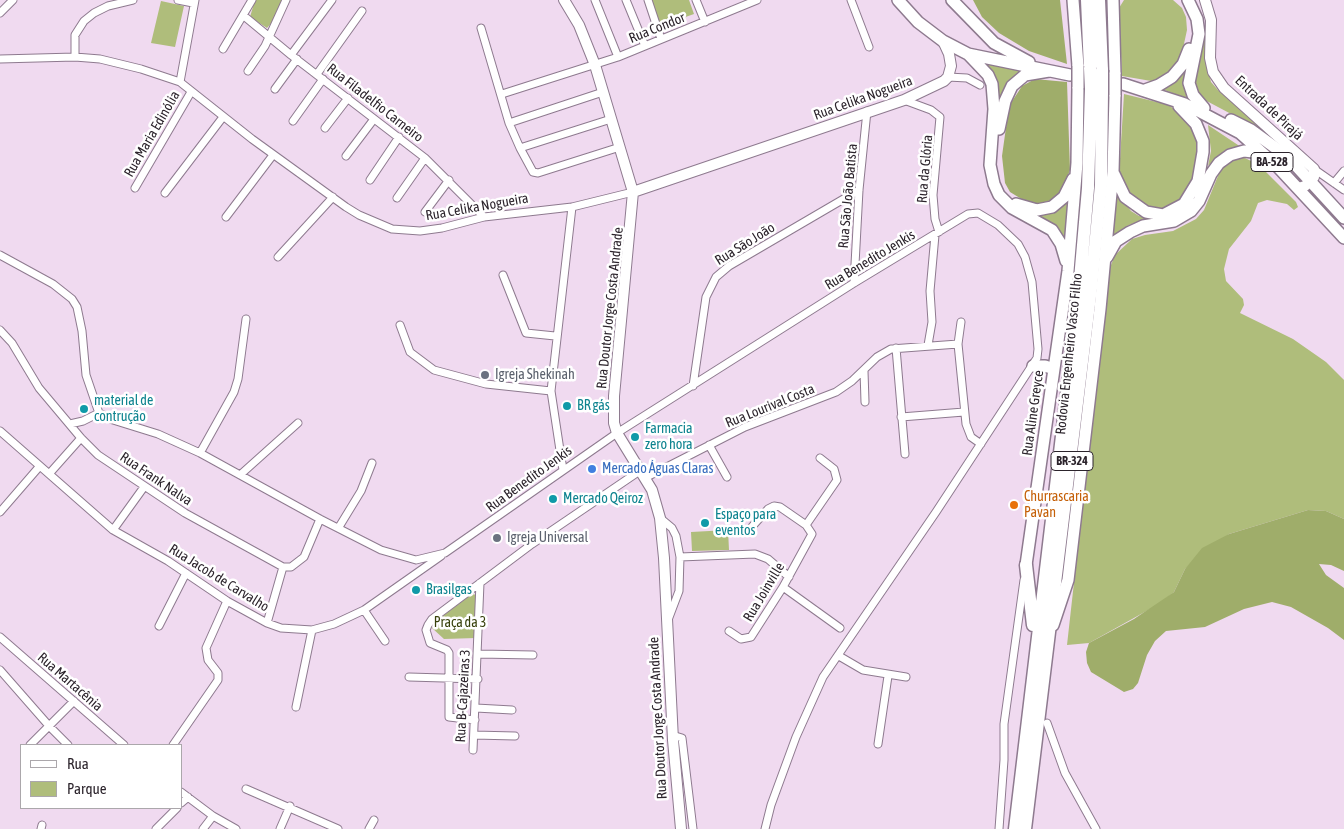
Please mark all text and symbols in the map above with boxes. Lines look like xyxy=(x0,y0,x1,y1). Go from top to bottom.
street label: Rua Condor xyxy=(626,9,688,47)
street label: Rua Filadelfio Carneiro xyxy=(324,60,426,146)
street label: Rua Celika Nogueira xyxy=(811,72,915,124)
street label: Entrada de Pirajá xyxy=(1231,72,1307,144)
street label: Rua Maria Edinólia xyxy=(121,88,183,180)
street label: Rua da Glória xyxy=(914,134,936,204)
street label: Rua São João Batista xyxy=(835,143,861,249)
road number: BA-528 xyxy=(1251,152,1293,172)
street label: Rua Celika Nogueira xyxy=(424,190,530,224)
street label: Rua São João xyxy=(712,219,778,269)
street label: Rua Doutor Jorge Costa Andrade xyxy=(593,226,627,390)
street label: Rua Benedito Jenkis xyxy=(822,227,918,293)
street label: Rodovia Engenheiro Vasco Filho xyxy=(1052,272,1086,436)
place label: Igreja Shekinah xyxy=(495,367,575,383)
marker: Igreja Shekinah xyxy=(479,369,491,381)
street label: Rua Aline Greyce xyxy=(1019,369,1047,457)
street label: Rua Lourival Costa xyxy=(723,381,817,431)
place label: material de contrução xyxy=(94,393,153,426)
place label: BR gás xyxy=(577,398,610,414)
marker: BR gás xyxy=(561,400,573,412)
marker: material de contrução xyxy=(78,403,90,415)
place label: Farmacia zero hora xyxy=(645,421,693,454)
marker: Farmacia zero hora xyxy=(629,431,641,443)
street label: Rua Benedito Jenkis xyxy=(483,442,575,516)
street label: Rua Frank Nalva xyxy=(117,449,195,509)
road number: BR-324 xyxy=(1051,452,1093,471)
place label: Mercado Águas Claras xyxy=(602,461,714,477)
marker: Mercado Águas Claras xyxy=(586,463,598,475)
place label: Churrascaria Pavan xyxy=(1024,489,1089,522)
place label: Mercado Qeiroz xyxy=(563,491,643,507)
marker: Mercado Qeiroz xyxy=(547,493,559,505)
marker: Churrascaria Pavan xyxy=(1008,499,1020,511)
place label: Espaço para eventos xyxy=(715,507,776,540)
marker: Espaço para eventos xyxy=(699,517,711,529)
place label: Igreja Universal xyxy=(507,530,588,546)
marker: Igreja Universal xyxy=(491,532,503,544)
street label: Rua Jacob de Carvalho xyxy=(166,541,272,615)
street label: Rua Joinville xyxy=(740,559,788,625)
place label: Brasilgas xyxy=(426,582,472,598)
marker: Brasilgas xyxy=(410,584,422,596)
park label: Praça da 3 xyxy=(434,615,486,631)
street label: Rua Doutor Jorge Costa Andrade xyxy=(645,636,671,800)
street label: Rua Martacênia xyxy=(34,649,106,715)
street label: Rua B-Cajazeiras 3 xyxy=(452,649,474,743)
legend xyxy=(20,744,182,809)
text: Rua xyxy=(67,755,89,772)
text: Parque xyxy=(67,780,107,797)

